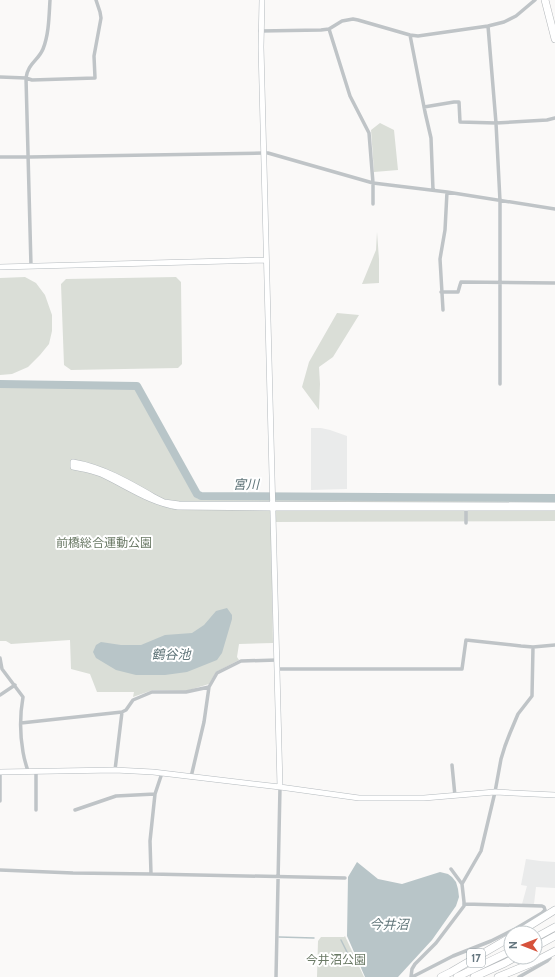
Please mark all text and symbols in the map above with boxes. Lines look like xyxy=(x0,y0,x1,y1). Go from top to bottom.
water label: 宮川 xyxy=(233,476,261,492)
park label: 前橋総合運動公園 xyxy=(56,535,152,550)
water label: 鶴谷池 xyxy=(151,646,192,662)
water label: 今井沼 xyxy=(369,916,410,932)
north arrow xyxy=(503,925,543,965)
text: N xyxy=(506,941,520,949)
road number: 17 xyxy=(467,949,485,967)
park label: 今井沼公園 xyxy=(306,952,366,967)

